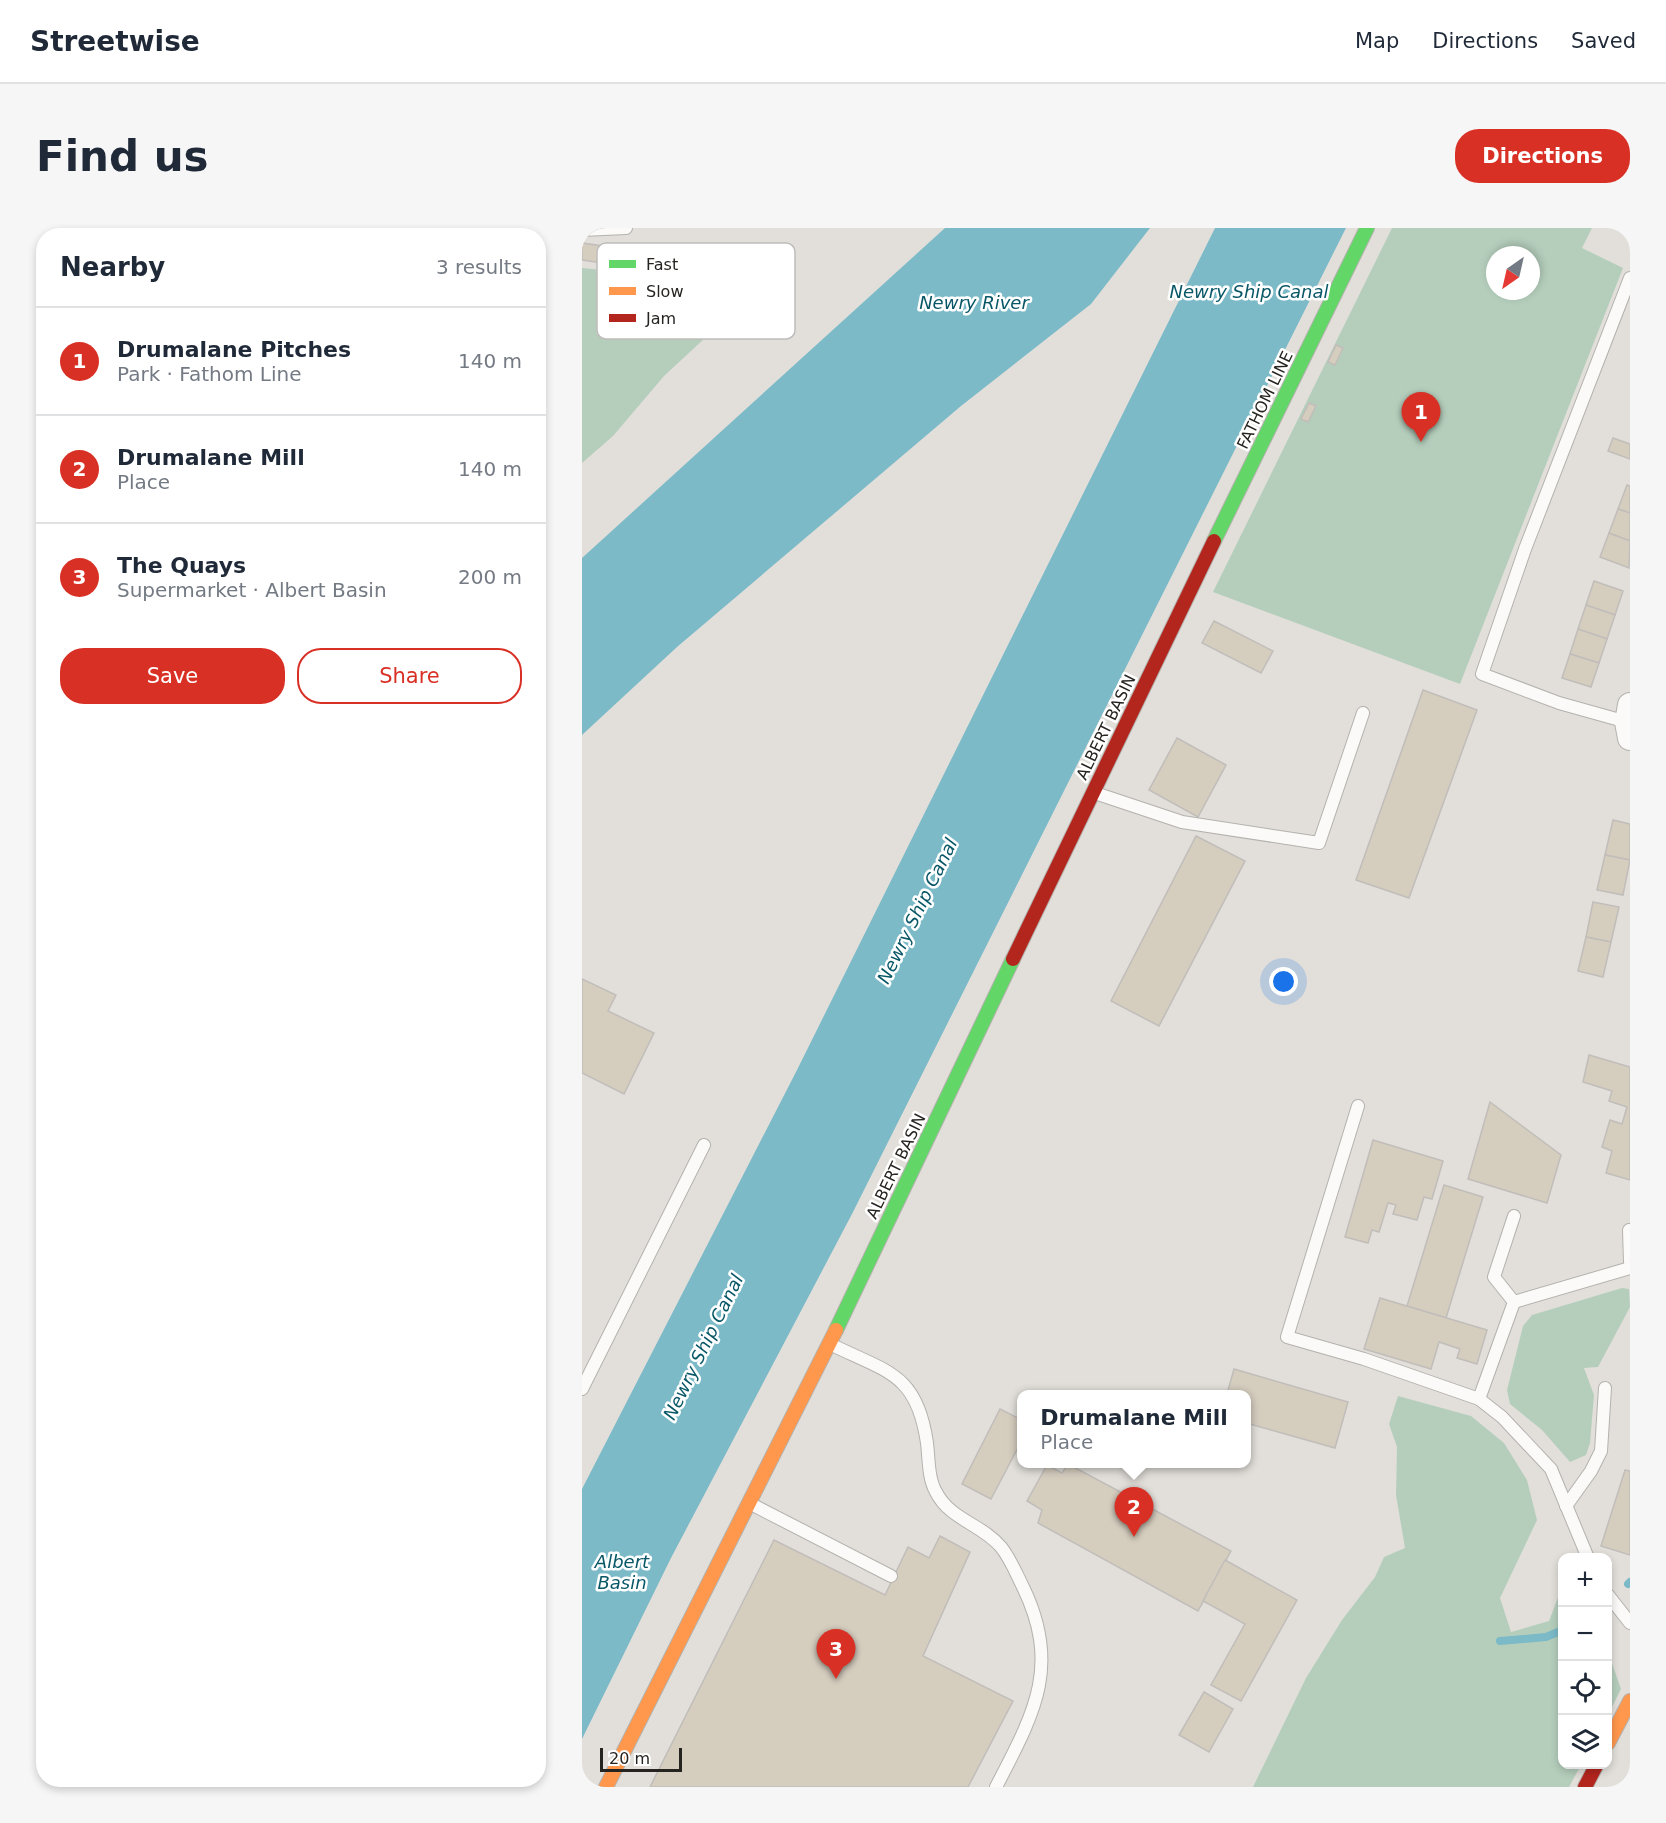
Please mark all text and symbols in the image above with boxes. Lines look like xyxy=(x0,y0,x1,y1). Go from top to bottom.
text: Streetwise xyxy=(30,25,200,58)
text: Map xyxy=(1355,29,1399,53)
text: Directions xyxy=(1432,29,1538,53)
text: Saved xyxy=(1571,29,1636,53)
button: Directions xyxy=(1455,129,1630,183)
text: Find us xyxy=(36,132,209,181)
legend xyxy=(597,243,795,339)
north arrow xyxy=(1486,246,1540,300)
text: Nearby xyxy=(60,252,165,282)
text: 3 results xyxy=(436,255,522,279)
text: Fast xyxy=(646,255,678,274)
water label: Newry Ship Canal xyxy=(1169,281,1329,302)
text: Slow xyxy=(646,282,683,301)
water label: Newry River xyxy=(919,292,1030,313)
text: Jam xyxy=(645,309,676,328)
text: Drumalane Pitches xyxy=(117,337,351,362)
street label: FATHOM LINE xyxy=(1233,348,1297,452)
text: 1 xyxy=(73,349,86,373)
text: 140 m xyxy=(458,349,522,373)
text: Park · Fathom Line xyxy=(117,362,302,386)
pin: 1 xyxy=(1402,392,1440,442)
text: Drumalane Mill xyxy=(117,445,305,470)
text: 2 xyxy=(73,457,86,481)
text: 140 m xyxy=(458,457,522,481)
text: Place xyxy=(117,470,170,494)
text: The Quays xyxy=(117,553,246,578)
text: 3 xyxy=(73,565,86,589)
text: 200 m xyxy=(458,565,522,589)
text: Supermarket · Albert Basin xyxy=(117,578,387,602)
button: Save xyxy=(60,648,285,704)
button: Share xyxy=(297,648,522,704)
street label: ALBERT BASIN xyxy=(1072,671,1140,783)
water label: Newry Ship Canal xyxy=(873,835,961,987)
your location xyxy=(1269,967,1298,996)
street label: ALBERT BASIN xyxy=(862,1110,930,1222)
water label: Newry Ship Canal xyxy=(659,1271,747,1423)
popup xyxy=(1017,1390,1251,1468)
text: Drumalane Mill xyxy=(1040,1405,1228,1430)
text: Place xyxy=(1040,1430,1093,1454)
pin: 2 xyxy=(1114,1488,1154,1537)
water label: Albert Basin xyxy=(594,1551,650,1593)
map controls xyxy=(1558,1553,1612,1769)
button: + xyxy=(1558,1553,1612,1607)
button: − xyxy=(1558,1607,1612,1661)
pin: 3 xyxy=(816,1630,856,1679)
button: locate xyxy=(1558,1661,1612,1715)
button: layers xyxy=(1558,1715,1612,1769)
scale bar xyxy=(600,1745,682,1772)
text: 20 m xyxy=(609,1749,650,1768)

